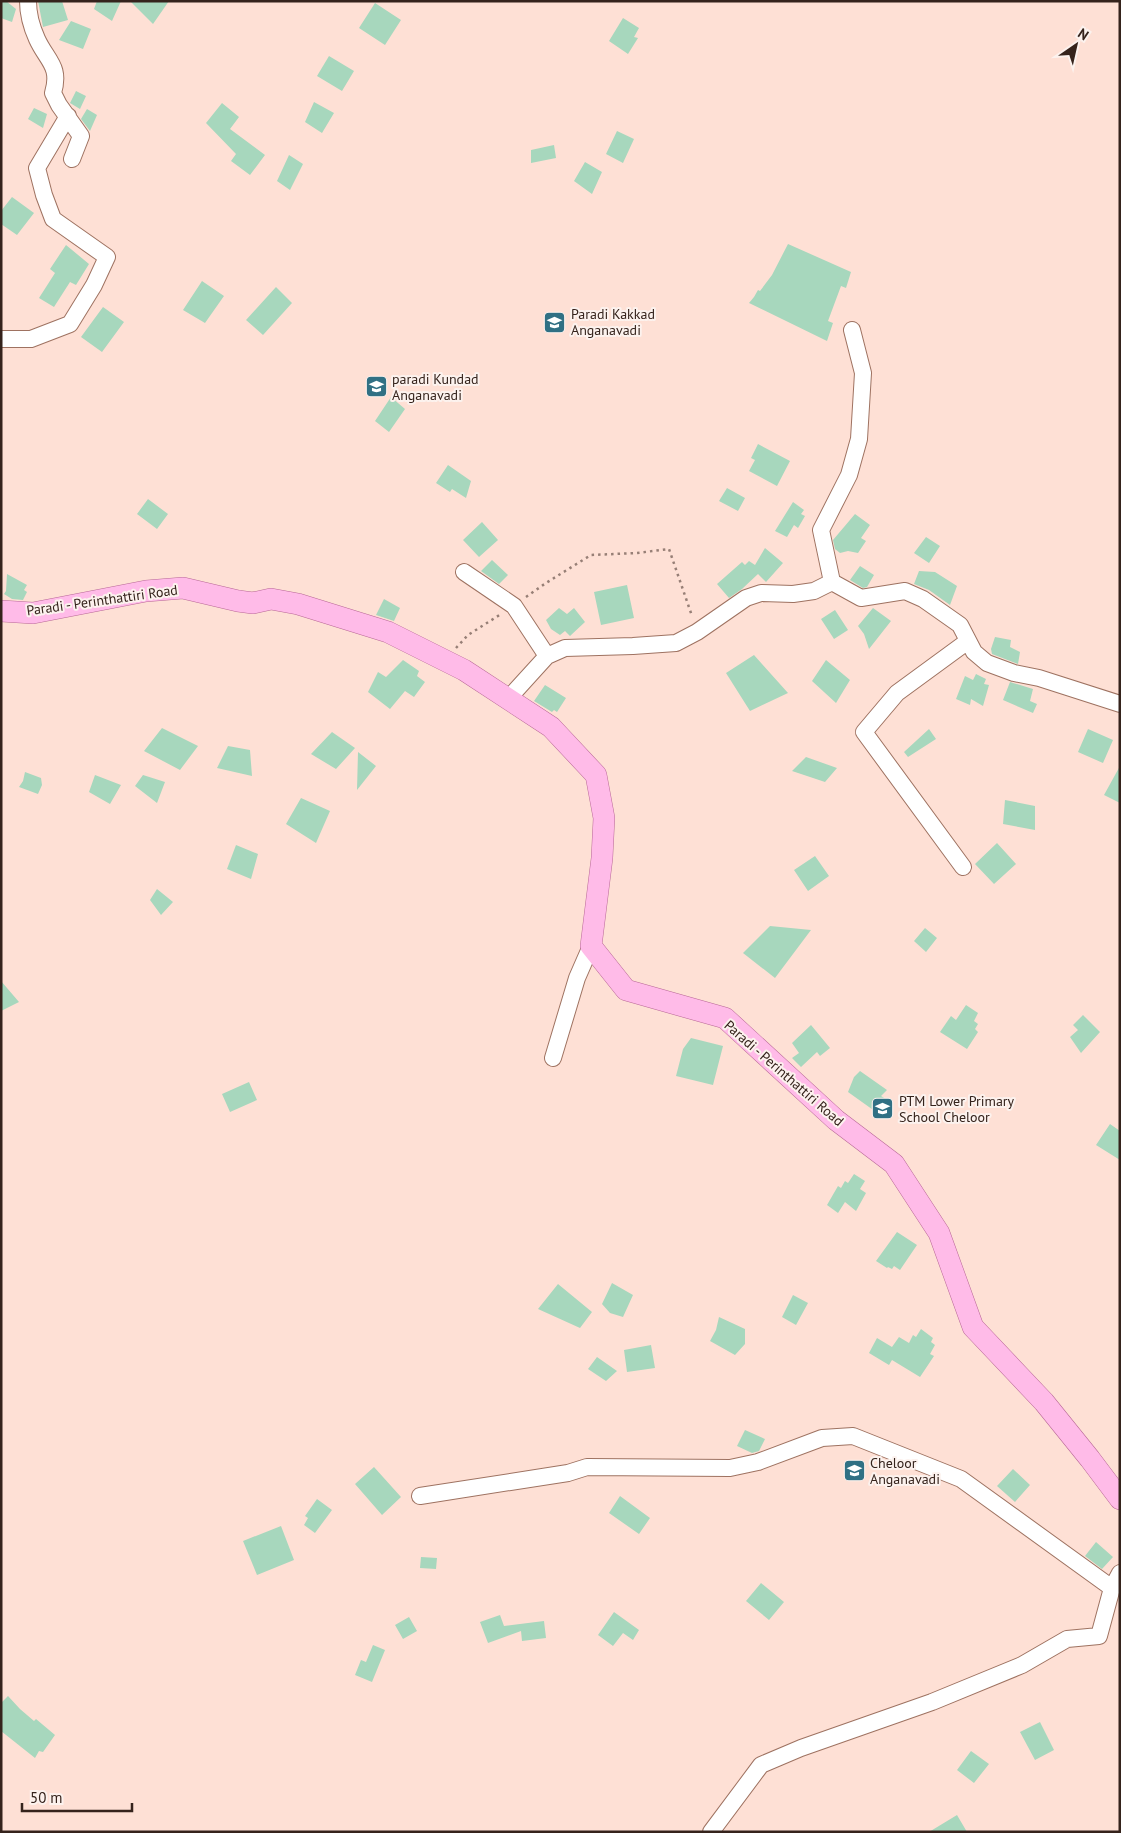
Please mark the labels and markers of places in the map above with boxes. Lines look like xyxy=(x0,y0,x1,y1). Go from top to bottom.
place label: Paradi Kakkad Anganavadi xyxy=(571,305,655,339)
school or university icon: Paradi Kakkad Anganavadi xyxy=(543,310,567,334)
place label: paradi Kundad Anganavadi xyxy=(392,370,479,404)
school or university icon: paradi Kundad Anganavadi xyxy=(364,375,388,399)
place label: PTM Lower Primary School Cheloor xyxy=(899,1092,1015,1126)
school or university icon: PTM Lower Primary School Cheloor xyxy=(871,1097,895,1121)
place label: Cheloor Anganavadi xyxy=(870,1454,940,1488)
school or university icon: Cheloor Anganavadi xyxy=(842,1459,866,1483)

